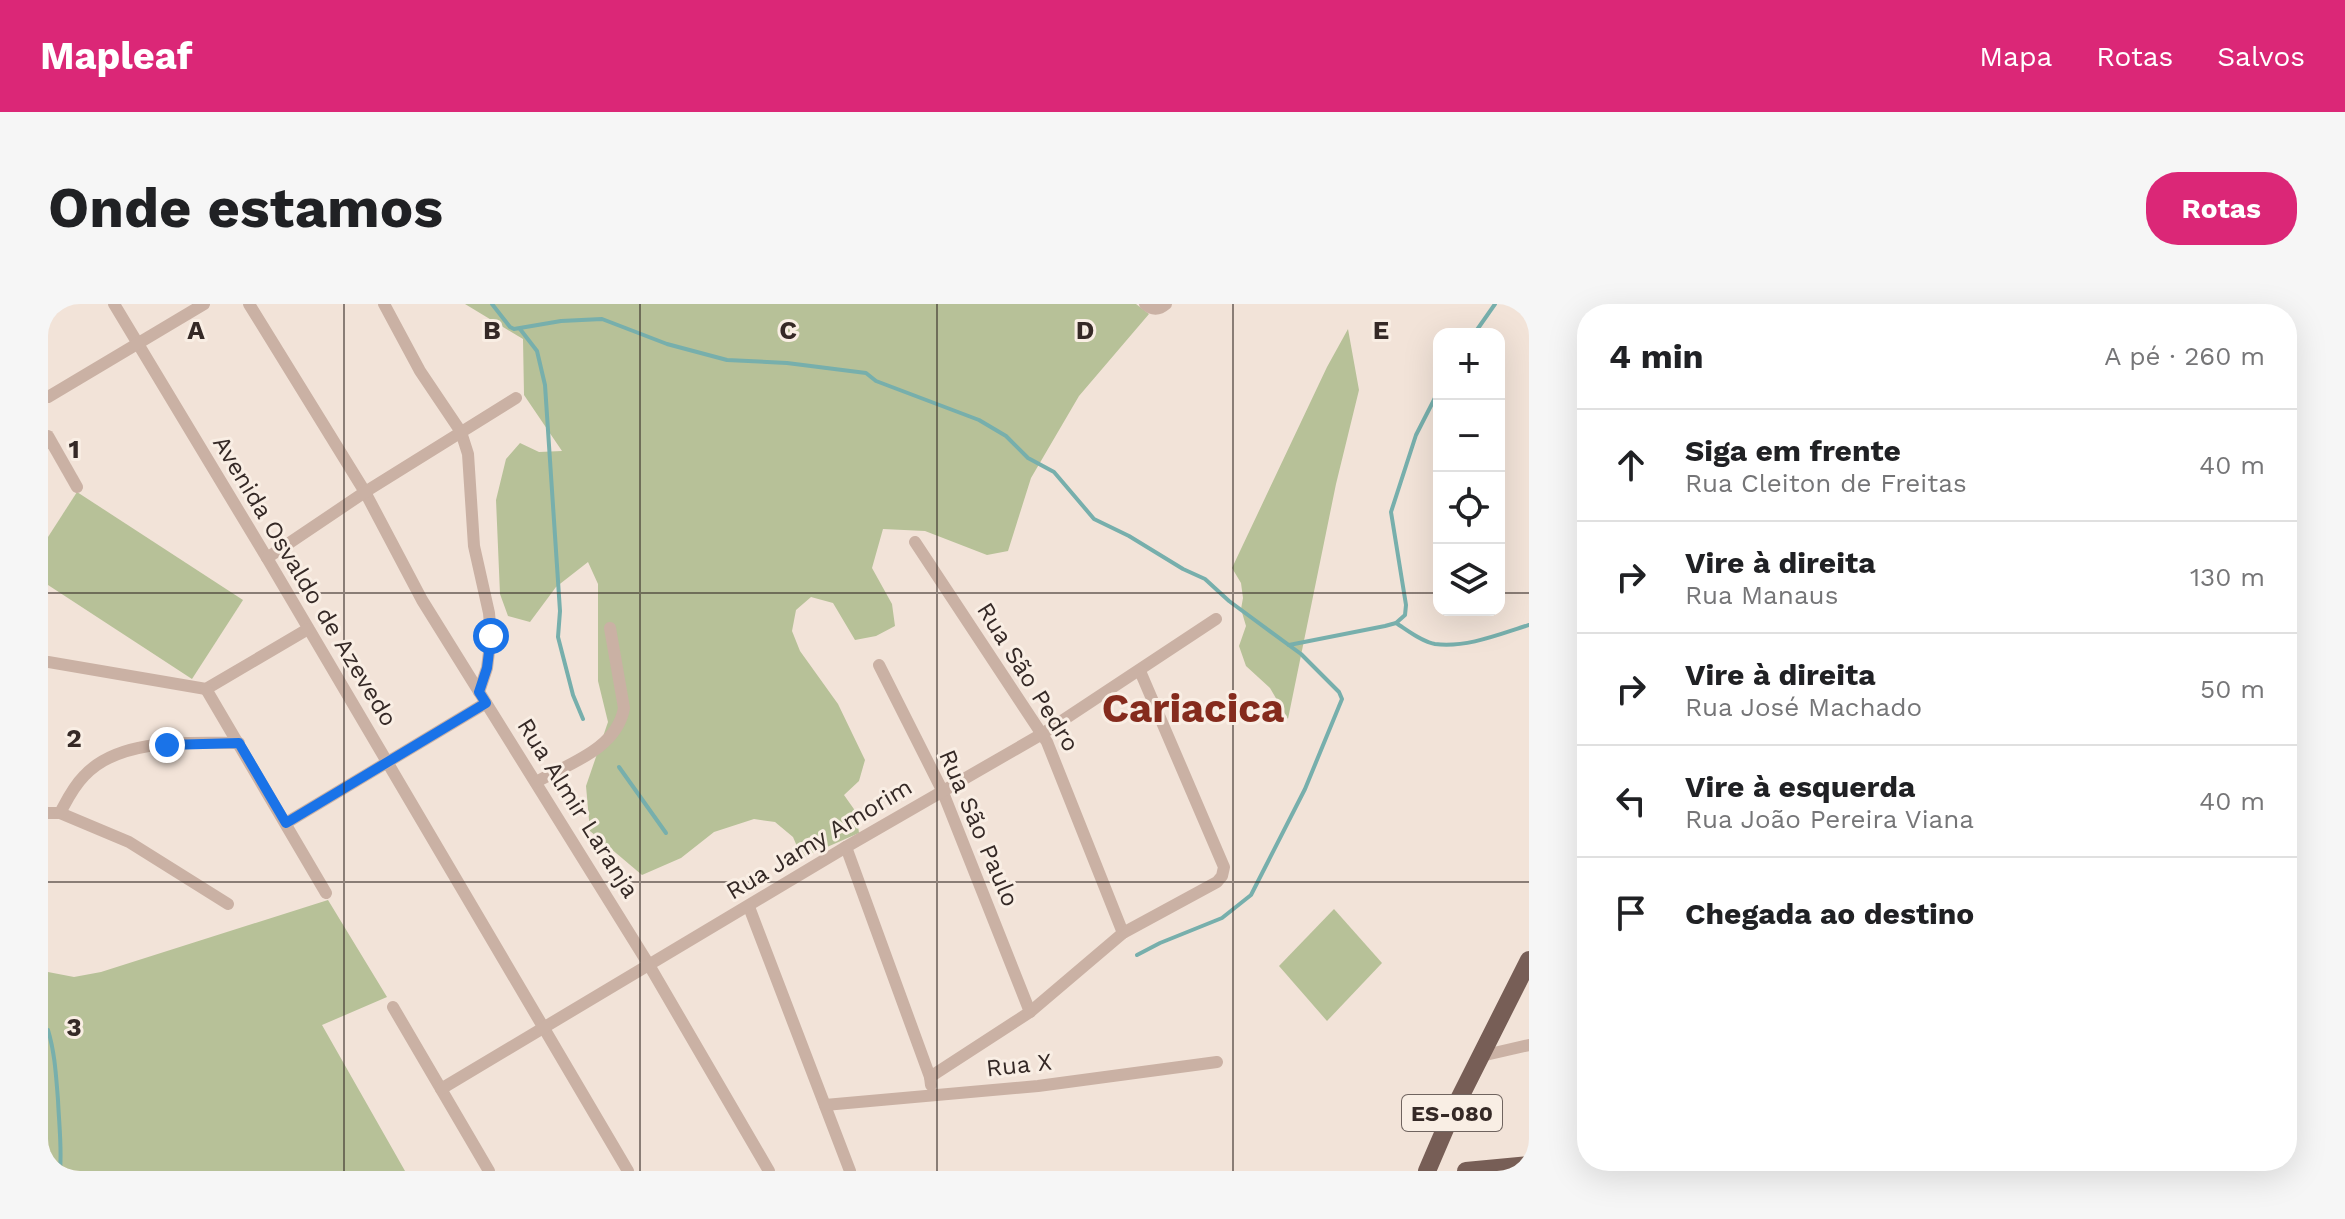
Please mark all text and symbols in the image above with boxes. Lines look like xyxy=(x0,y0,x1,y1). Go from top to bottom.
text: Mapleaf xyxy=(40,34,192,78)
text: Mapa xyxy=(1979,40,2052,73)
text: Rotas xyxy=(2096,40,2173,73)
text: Salvos xyxy=(2217,40,2305,73)
button: Rotas xyxy=(2146,172,2297,245)
text: Onde estamos xyxy=(48,175,443,241)
text: A xyxy=(187,315,205,345)
text: B xyxy=(483,315,501,345)
text: C xyxy=(779,315,797,345)
text: D xyxy=(1076,315,1094,345)
text: E xyxy=(1373,315,1389,345)
map controls xyxy=(1433,328,1505,616)
button: + xyxy=(1433,328,1505,400)
text: 4 min xyxy=(1609,336,1704,376)
text: A pé · 260 m xyxy=(2104,341,2265,371)
button: − xyxy=(1433,400,1505,472)
street label: Avenida Osvaldo de Azevedo xyxy=(207,431,403,731)
text: Siga em frente xyxy=(1685,433,1901,468)
text: 1 xyxy=(68,434,80,464)
icon: ahead xyxy=(1609,443,1653,487)
text: 40 m xyxy=(2199,450,2265,480)
text: Rua Cleiton de Freitas xyxy=(1685,468,1967,498)
button: locate xyxy=(1433,472,1505,544)
button: layers xyxy=(1433,544,1505,616)
text: Vire à direita xyxy=(1685,545,1876,580)
icon: right xyxy=(1609,555,1653,599)
text: 130 m xyxy=(2190,562,2265,592)
text: Rua Manaus xyxy=(1685,580,1838,610)
street label: Rua São Pedro xyxy=(971,597,1085,757)
route start xyxy=(473,618,509,654)
text: Vire à direita xyxy=(1685,657,1876,692)
icon: right xyxy=(1609,667,1653,711)
text: 50 m xyxy=(2200,674,2265,704)
district label: Cariacica xyxy=(1102,685,1284,732)
text: Rua José Machado xyxy=(1685,692,1922,722)
street label: Rua Almir Laranja xyxy=(511,713,645,903)
text: 2 xyxy=(66,723,82,753)
route end xyxy=(149,727,185,763)
street label: Rua São Paulo xyxy=(933,745,1025,911)
text: Vire à esquerda xyxy=(1685,769,1915,804)
street label: Rua Jamy Amorim xyxy=(721,773,917,905)
icon: left xyxy=(1609,779,1653,823)
text: 40 m xyxy=(2199,786,2265,816)
text: Rua João Pereira Viana xyxy=(1685,804,1974,834)
icon: arrive xyxy=(1609,891,1653,935)
text: Chegada ao destino xyxy=(1685,896,1974,931)
text: 3 xyxy=(66,1012,82,1042)
street label: Rua X xyxy=(985,1048,1053,1082)
road number: ES-080 xyxy=(1402,1095,1502,1131)

